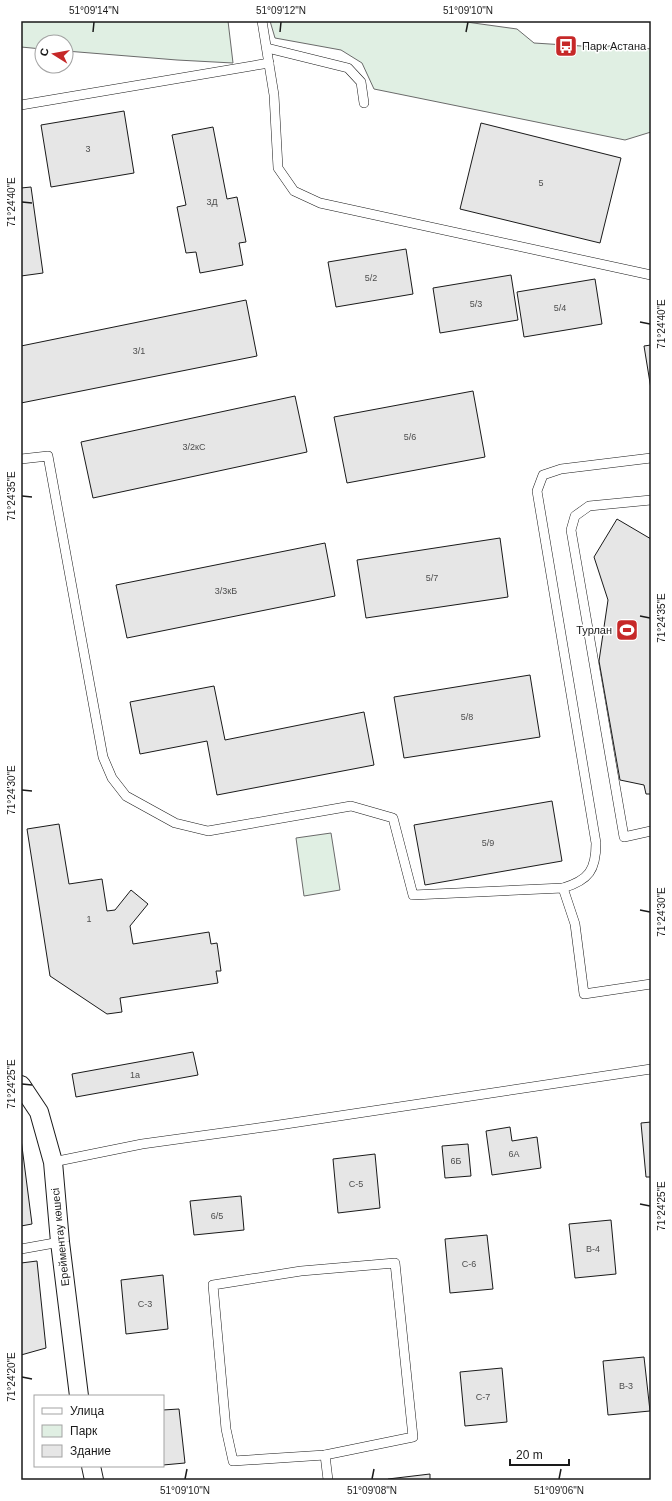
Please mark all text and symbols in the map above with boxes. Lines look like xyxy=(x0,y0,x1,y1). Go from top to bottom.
text: 51°09'14"N xyxy=(69,5,119,16)
text: 51°09'12"N xyxy=(256,5,306,16)
text: 51°09'10"N xyxy=(443,5,493,16)
bus stop icon: Парк Астана xyxy=(553,33,579,59)
north arrow xyxy=(34,34,74,74)
place label: Парк Астана xyxy=(582,40,647,52)
text: С xyxy=(38,47,51,57)
house number: 3 xyxy=(85,144,91,154)
text: 71°24'40"E xyxy=(6,177,17,227)
house number: 5 xyxy=(538,178,544,188)
house number: 3Д xyxy=(206,197,218,207)
house number: 5/2 xyxy=(365,273,377,283)
house number: 5/3 xyxy=(470,299,482,309)
text: 71°24'40"E xyxy=(656,299,667,349)
house number: 5/4 xyxy=(554,303,566,313)
house number: 3/1 xyxy=(133,346,145,356)
house number: 5/6 xyxy=(404,432,416,442)
house number: 3/2кC xyxy=(183,442,206,452)
text: 71°24'35"E xyxy=(6,471,17,521)
house number: 5/7 xyxy=(426,573,438,583)
house number: 3/3кБ xyxy=(215,586,237,596)
text: 71°24'35"E xyxy=(656,593,667,643)
sports icon: Турлан xyxy=(614,617,640,643)
place label: Турлан xyxy=(576,624,612,636)
house number: 5/8 xyxy=(461,712,473,722)
text: 71°24'30"E xyxy=(6,765,17,815)
house number: 5/9 xyxy=(482,838,494,848)
text: 71°24'30"E xyxy=(656,887,667,937)
house number: 1 xyxy=(86,914,92,924)
text: 71°24'25"E xyxy=(6,1059,17,1109)
house number: 1а xyxy=(130,1070,140,1080)
house number: 6А xyxy=(508,1149,520,1159)
house number: 6Б xyxy=(451,1156,462,1166)
house number: C-5 xyxy=(349,1179,363,1189)
text: 71°24'25"E xyxy=(656,1181,667,1231)
street label: Ерейментау көшесі xyxy=(49,1187,71,1287)
house number: 6/5 xyxy=(211,1211,223,1221)
house number: В-4 xyxy=(586,1244,600,1254)
house number: C-6 xyxy=(462,1259,476,1269)
house number: C-3 xyxy=(138,1299,152,1309)
text: 71°24'20"E xyxy=(6,1352,17,1402)
house number: В-3 xyxy=(619,1381,633,1391)
house number: C-7 xyxy=(476,1392,490,1402)
legend xyxy=(34,1395,164,1467)
text: Улица xyxy=(70,1404,104,1418)
text: Парк xyxy=(70,1424,98,1438)
scale bar xyxy=(510,1441,569,1467)
text: Здание xyxy=(70,1444,111,1458)
text: 20 m xyxy=(516,1448,543,1462)
text: 51°09'10"N xyxy=(160,1485,210,1496)
text: 51°09'08"N xyxy=(347,1485,397,1496)
text: 51°09'06"N xyxy=(534,1485,584,1496)

